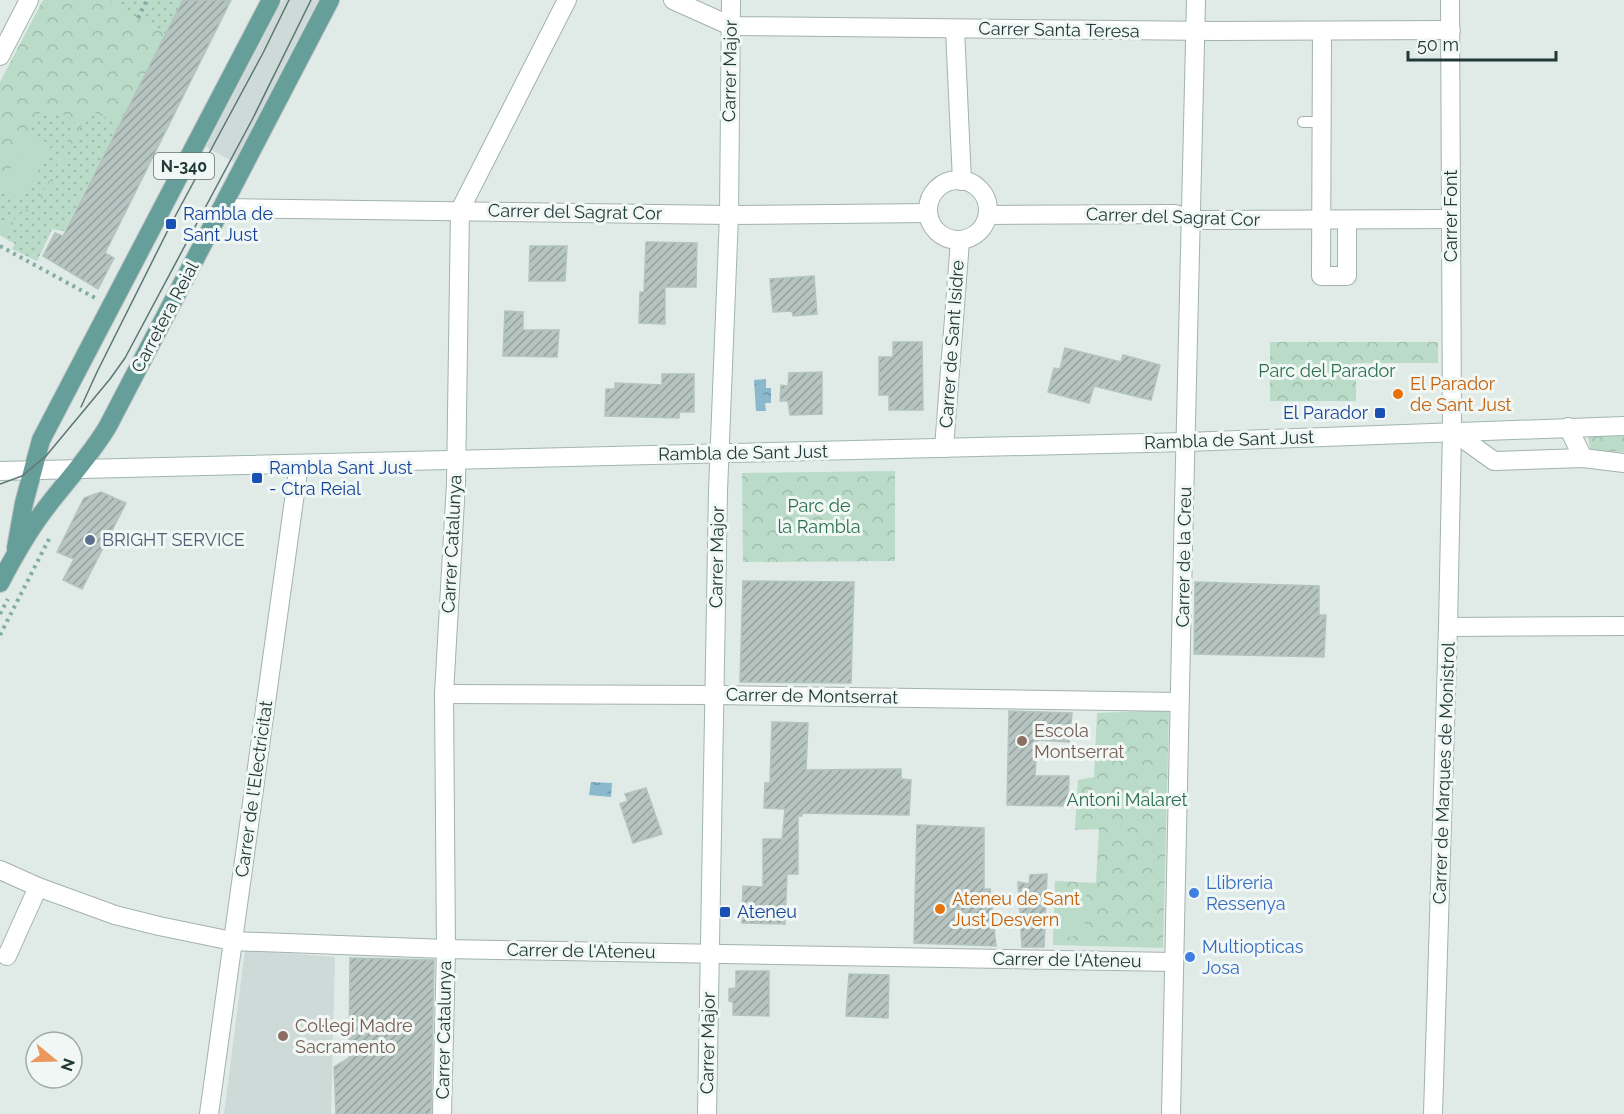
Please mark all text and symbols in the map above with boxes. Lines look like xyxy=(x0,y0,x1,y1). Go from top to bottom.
street label: Carrer Santa Teresa xyxy=(978,18,1140,41)
street label: Carrer Major xyxy=(718,19,741,122)
scale bar xyxy=(1408,24,1556,62)
text: 50 m xyxy=(1417,34,1459,55)
road number: N-340 xyxy=(154,153,214,179)
street label: Carrer Font xyxy=(1440,170,1461,262)
street label: Carrer del Sagrat Cor xyxy=(488,199,663,224)
place label: Rambla de Sant Just xyxy=(183,203,274,245)
street label: Carrer del Sagrat Cor xyxy=(1086,203,1261,230)
marker: Rambla de Sant Just xyxy=(164,217,178,231)
street label: Carretera Reial xyxy=(126,258,203,376)
street label: Carrer de Sant Isidre xyxy=(935,259,968,429)
park label: Parc del Parador xyxy=(1258,360,1396,381)
place label: El Parador de Sant Just xyxy=(1410,373,1512,415)
marker: El Parador de Sant Just xyxy=(1391,387,1405,401)
place label: El Parador xyxy=(1283,402,1369,423)
marker: El Parador xyxy=(1373,406,1387,420)
street label: Rambla de Sant Just xyxy=(1144,426,1314,453)
street label: Rambla de Sant Just xyxy=(658,441,828,464)
place label: Rambla Sant Just - Ctra Reial xyxy=(269,457,413,499)
marker: Rambla Sant Just - Ctra Reial xyxy=(250,471,264,485)
street label: Carrer Catalunya xyxy=(437,474,466,614)
street label: Carrer de la Creu xyxy=(1172,486,1195,628)
park label: Parc de la Rambla xyxy=(777,495,861,537)
street label: Carrer Major xyxy=(705,505,728,608)
place label: BRIGHT SERVICE xyxy=(102,529,245,550)
marker: BRIGHT SERVICE xyxy=(83,533,97,547)
street label: Carrer de Marques de Monistrol xyxy=(1428,641,1459,905)
street label: Carrer de Montserrat xyxy=(726,683,898,708)
street label: Carrer de l'Electricitat xyxy=(231,699,276,879)
place label: Escola Montserrat xyxy=(1034,720,1124,762)
marker: Escola Montserrat xyxy=(1015,734,1029,748)
park label: Antoni Malaret xyxy=(1067,789,1187,810)
place label: Llibreria Ressenya xyxy=(1206,872,1286,914)
marker: Llibreria Ressenya xyxy=(1187,886,1201,900)
place label: Ateneu de Sant Just Desvern xyxy=(952,888,1080,930)
place label: Ateneu xyxy=(737,901,797,922)
marker: Ateneu de Sant Just Desvern xyxy=(933,902,947,916)
marker: Ateneu xyxy=(718,905,732,919)
place label: Multiopticas Josa xyxy=(1202,936,1304,978)
street label: Carrer de l'Ateneu xyxy=(506,939,656,962)
street label: Carrer de l'Ateneu xyxy=(992,948,1142,971)
marker: Multiopticas Josa xyxy=(1183,950,1197,964)
street label: Carrer Catalunya xyxy=(432,960,455,1100)
street label: Carrer Major xyxy=(696,991,719,1094)
place label: Col·legi Madre Sacramento xyxy=(295,1015,413,1057)
marker: Col·legi Madre Sacramento xyxy=(276,1029,290,1043)
north arrow xyxy=(24,1030,84,1090)
text: N xyxy=(57,1056,79,1074)

